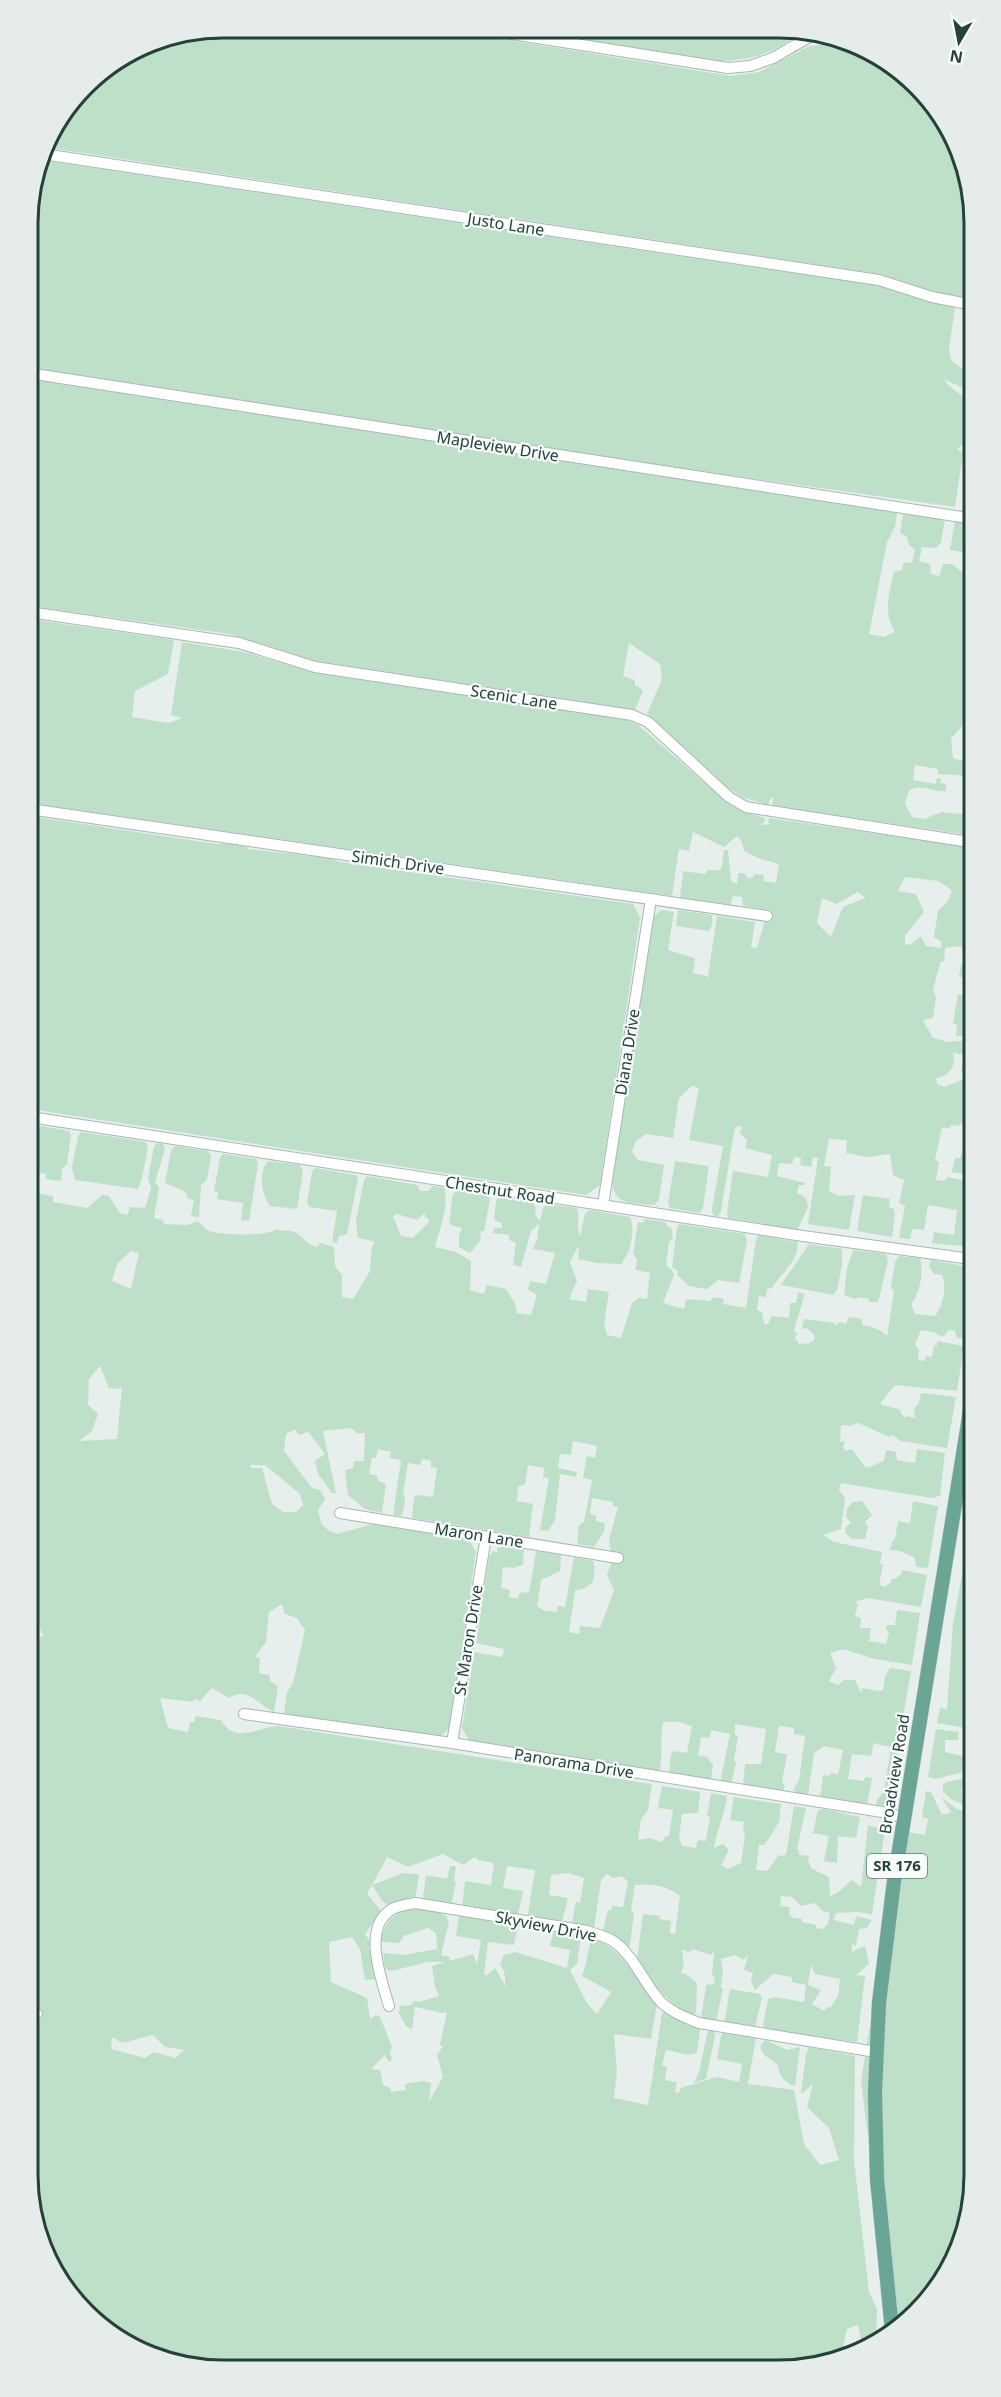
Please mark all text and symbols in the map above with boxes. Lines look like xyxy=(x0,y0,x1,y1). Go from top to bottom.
north arrow xyxy=(929,12,989,72)
text: N xyxy=(948,45,965,69)
street label: Justo Lane xyxy=(464,207,546,241)
street label: Mapleview Drive xyxy=(435,425,561,467)
street label: Scenic Lane xyxy=(469,679,559,715)
street label: Simich Drive xyxy=(350,845,446,879)
street label: Diana Drive xyxy=(609,1007,645,1097)
street label: Chestnut Road xyxy=(444,1170,556,1210)
street label: Maron Lane xyxy=(433,1517,525,1553)
street label: St Maron Drive xyxy=(448,1583,488,1697)
street label: Broadview Road xyxy=(874,1712,914,1836)
street label: Panorama Drive xyxy=(512,1743,636,1783)
road number: SR 176 xyxy=(867,1854,927,1878)
street label: Skyview Drive xyxy=(493,1905,599,1947)

